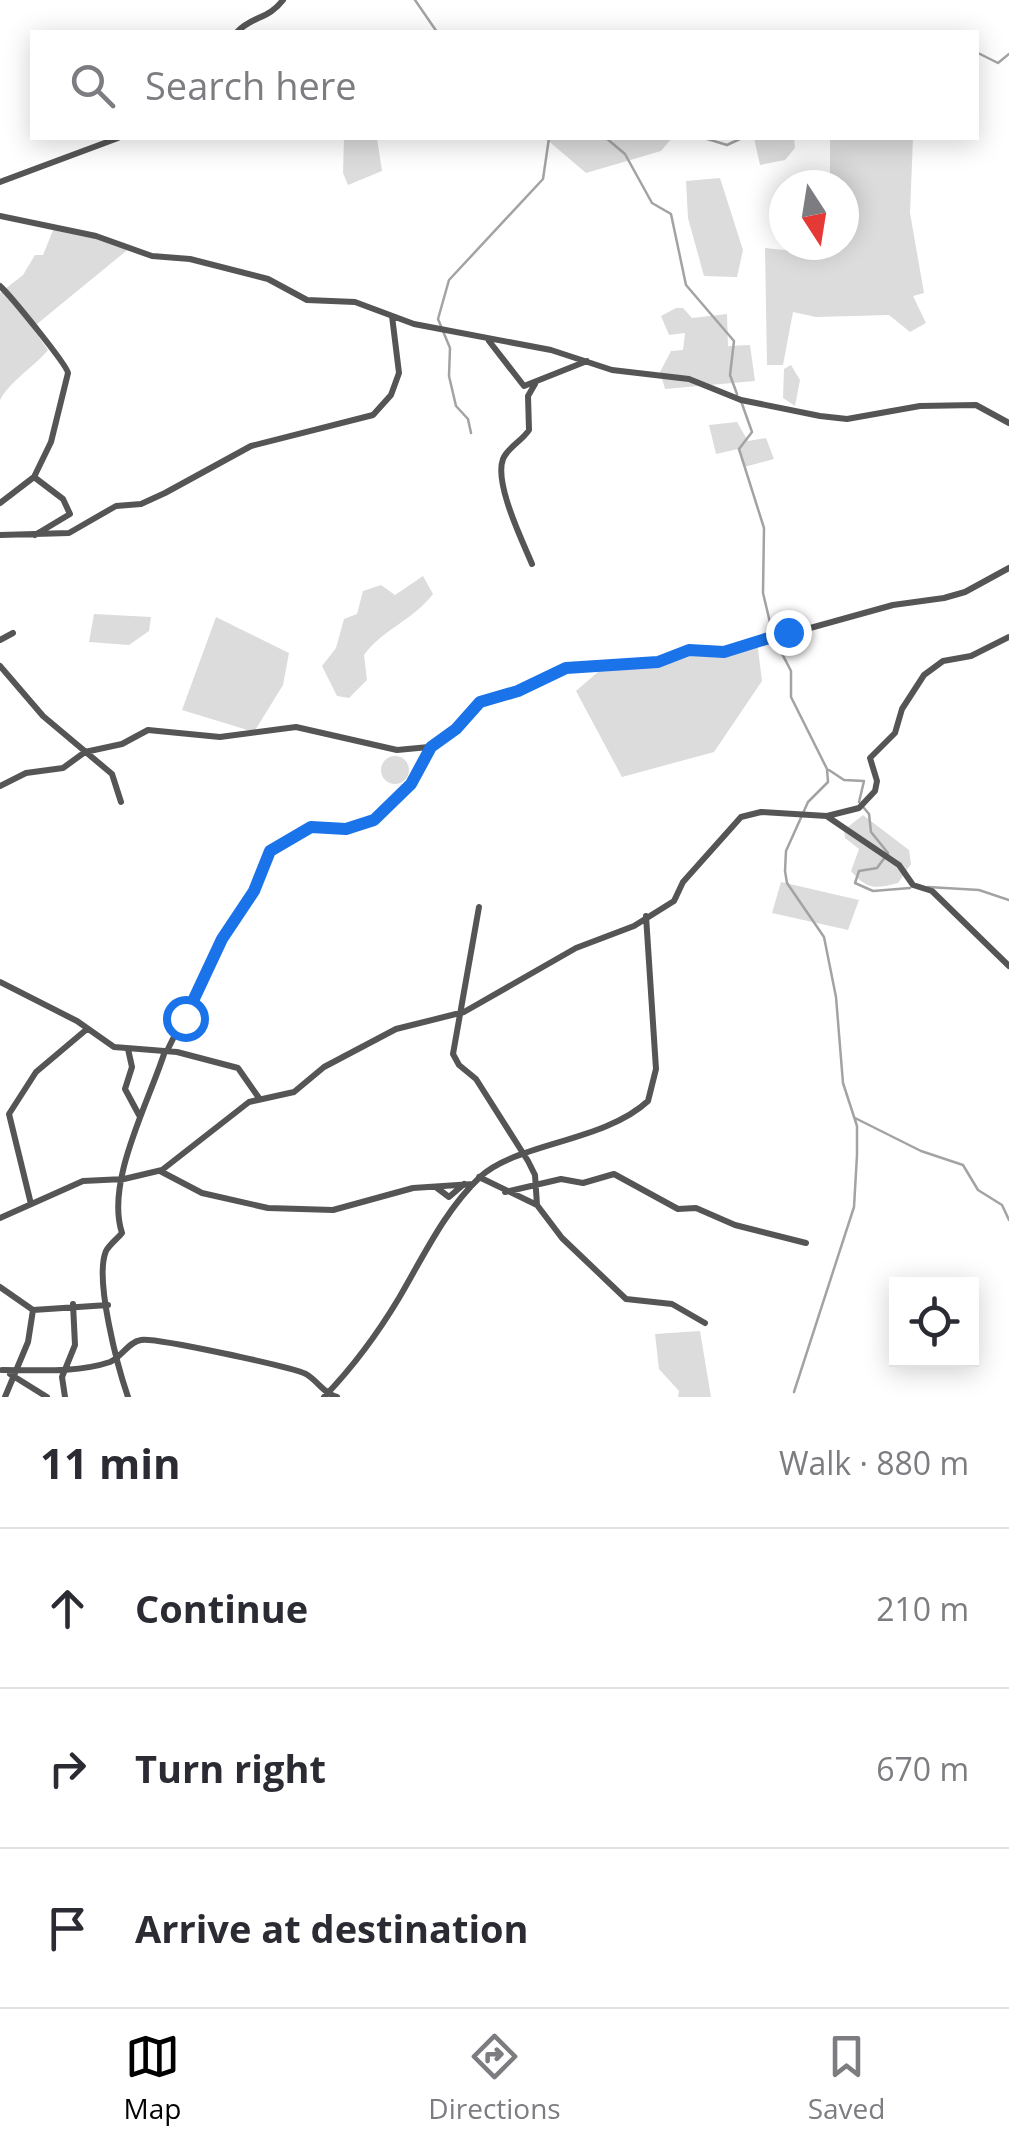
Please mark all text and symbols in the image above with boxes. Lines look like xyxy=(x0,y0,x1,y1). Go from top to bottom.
search box xyxy=(30,30,979,140)
icon: search xyxy=(65,58,120,113)
text: Search here xyxy=(145,59,357,111)
north arrow xyxy=(769,170,859,260)
route end xyxy=(766,610,812,656)
route start xyxy=(163,996,209,1042)
map controls xyxy=(889,1277,979,1367)
button: locate xyxy=(889,1277,979,1367)
text: 11 min xyxy=(40,1434,181,1491)
text: Walk · 880 m xyxy=(779,1441,969,1484)
icon: ahead xyxy=(40,1581,95,1636)
text: Continue xyxy=(135,1582,308,1634)
text: 210 m xyxy=(876,1587,969,1630)
icon: right xyxy=(40,1741,95,1796)
text: Turn right xyxy=(135,1742,326,1794)
text: 670 m xyxy=(876,1747,969,1790)
icon: arrive xyxy=(40,1901,95,1956)
text: Arrive at destination xyxy=(135,1902,529,1954)
tab: Map xyxy=(123,2029,181,2127)
tab: Directions xyxy=(428,2029,561,2127)
tab: Saved xyxy=(808,2029,885,2127)

